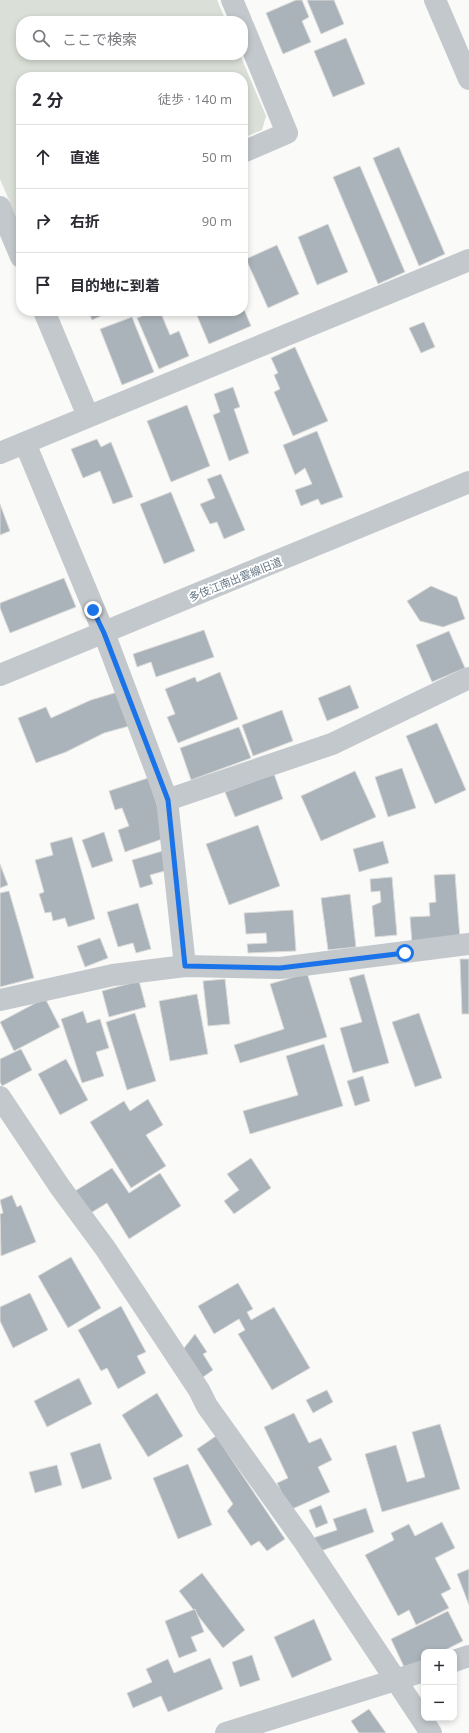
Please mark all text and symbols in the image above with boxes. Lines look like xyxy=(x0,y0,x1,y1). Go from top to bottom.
search box xyxy=(16,16,248,60)
icon: search xyxy=(30,27,52,49)
text: ここで検索 xyxy=(62,29,137,49)
text: 2 分 xyxy=(32,88,63,111)
text: 徒歩 · 140 m xyxy=(158,90,232,108)
icon: ahead xyxy=(32,146,54,168)
text: 直進 xyxy=(70,147,100,167)
text: 50 m xyxy=(202,148,232,166)
icon: right xyxy=(32,210,54,232)
text: 右折 xyxy=(70,211,100,231)
text: 90 m xyxy=(202,212,232,230)
icon: arrive xyxy=(32,274,54,296)
text: 目的地に到着 xyxy=(70,275,160,295)
street label: 多伎江南出雲線旧道 xyxy=(186,554,284,604)
route end xyxy=(84,601,102,619)
route start xyxy=(396,944,414,962)
map controls xyxy=(421,1649,457,1721)
button: + xyxy=(421,1649,457,1685)
button: − xyxy=(421,1685,457,1721)

